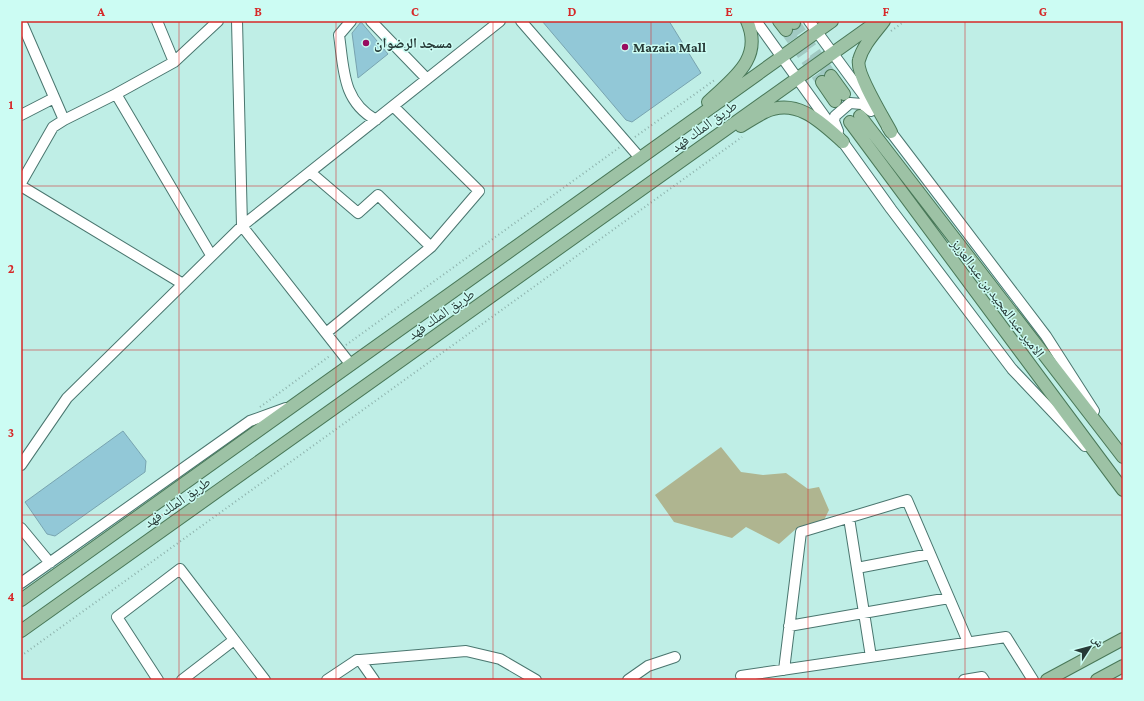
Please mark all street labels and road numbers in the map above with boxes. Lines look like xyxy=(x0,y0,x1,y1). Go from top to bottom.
street label: طريق الملك فهد xyxy=(668,97,741,157)
street label: الامير عبدالمجيد بن عبدالعزيز xyxy=(947,235,1048,361)
street label: طريق الملك فهد xyxy=(405,285,479,344)
street label: طريق الملك فهد xyxy=(141,473,215,532)

